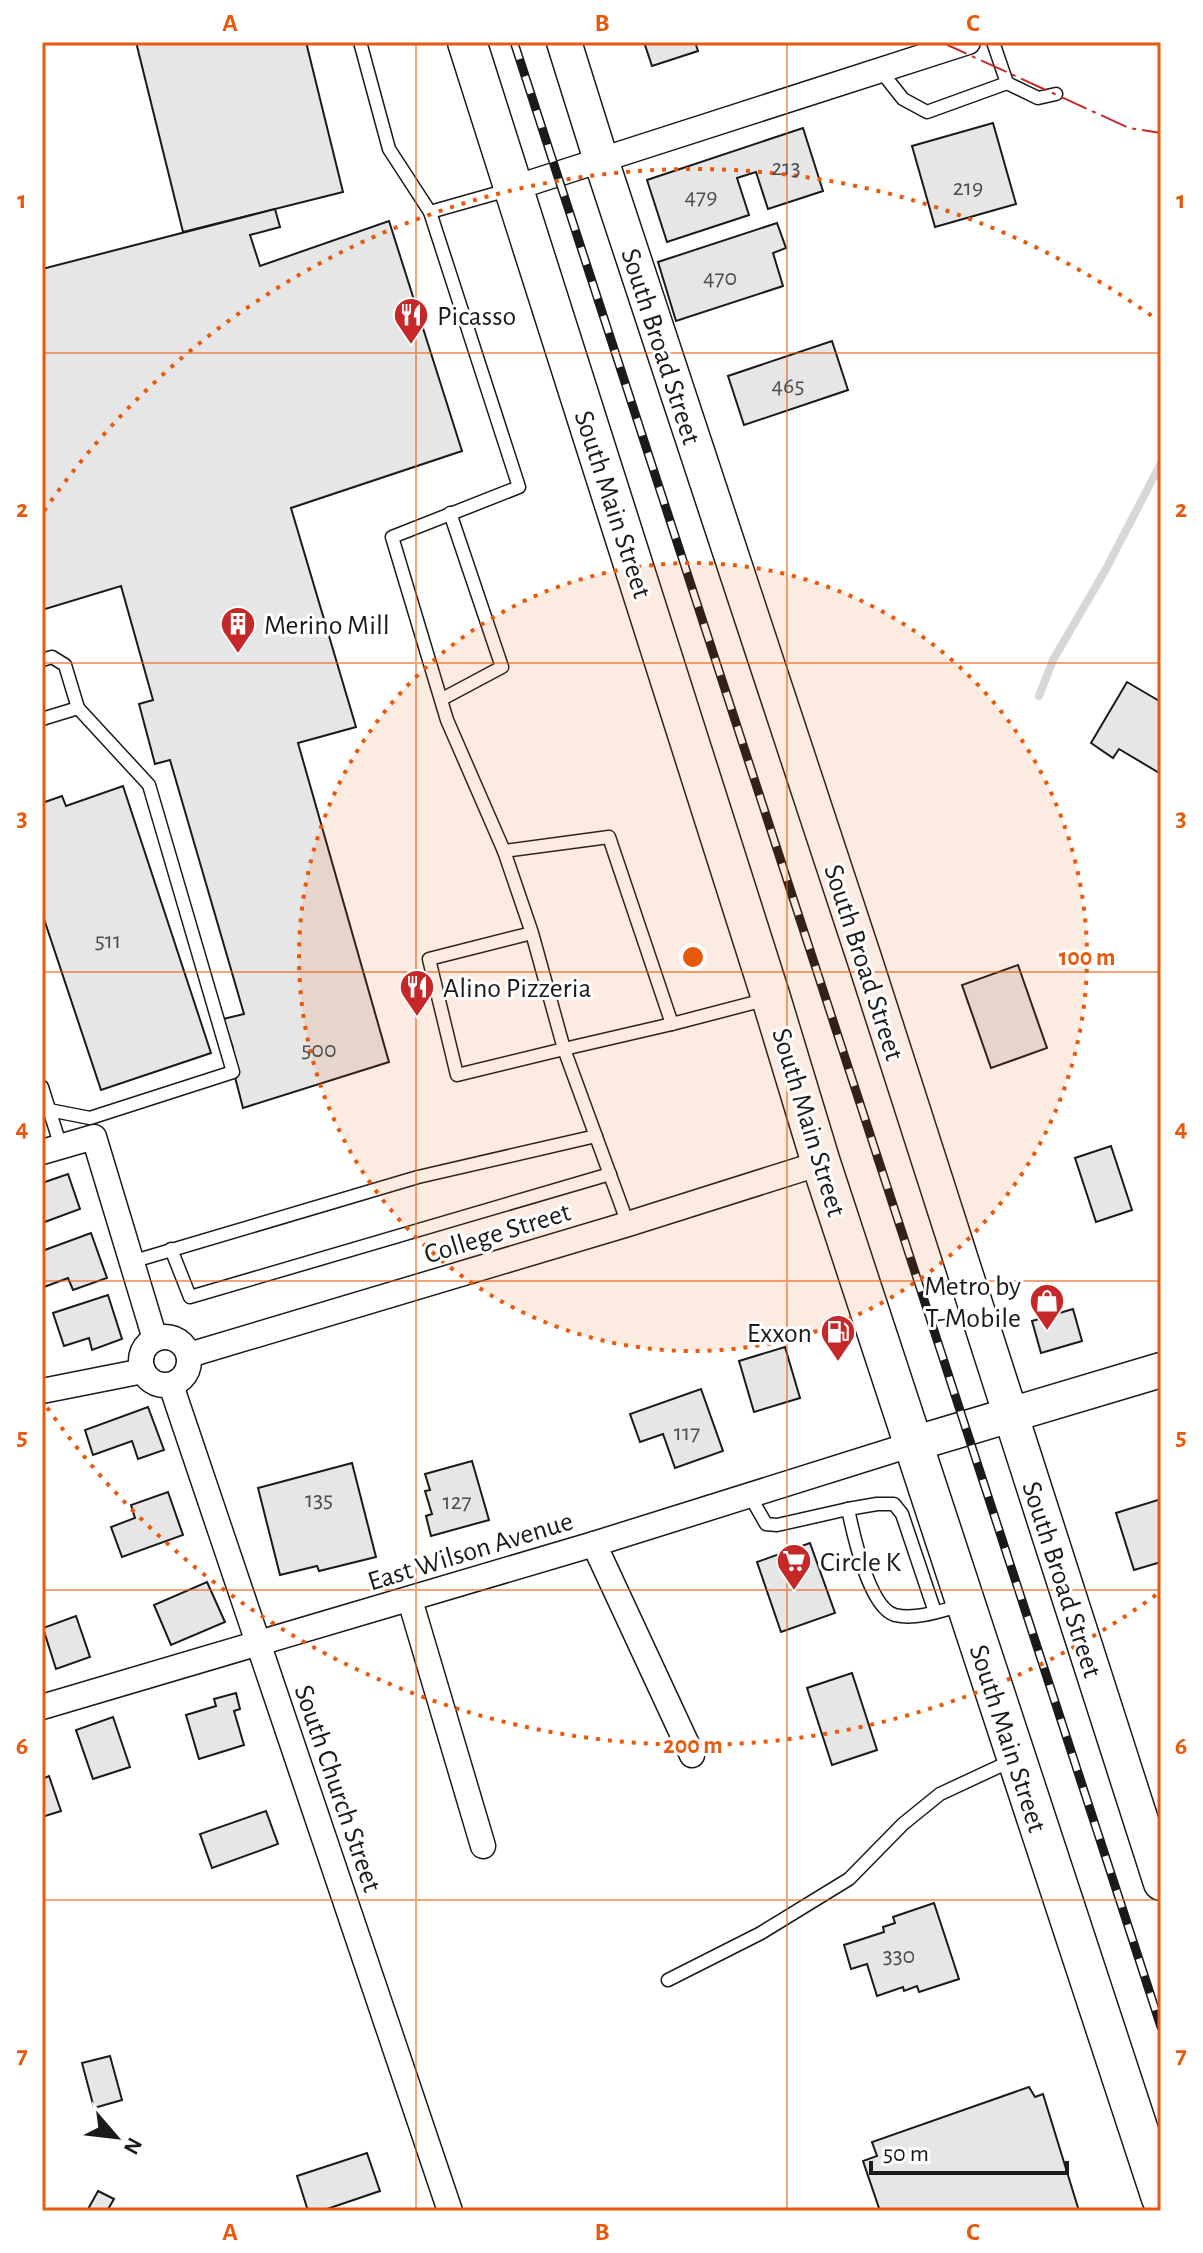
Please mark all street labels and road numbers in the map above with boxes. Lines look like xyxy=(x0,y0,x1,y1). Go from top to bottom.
street label: South Broad Street xyxy=(615,245,705,448)
street label: South Main Street xyxy=(569,407,656,602)
street label: South Broad Street xyxy=(818,861,908,1064)
street label: South Main Street xyxy=(766,1025,850,1220)
street label: College Street xyxy=(421,1198,574,1269)
street label: South Broad Street xyxy=(1016,1478,1106,1681)
street label: East Wilson Avenue xyxy=(365,1507,577,1596)
street label: South Main Street xyxy=(964,1641,1051,1836)
street label: South Church Street xyxy=(289,1682,386,1896)

